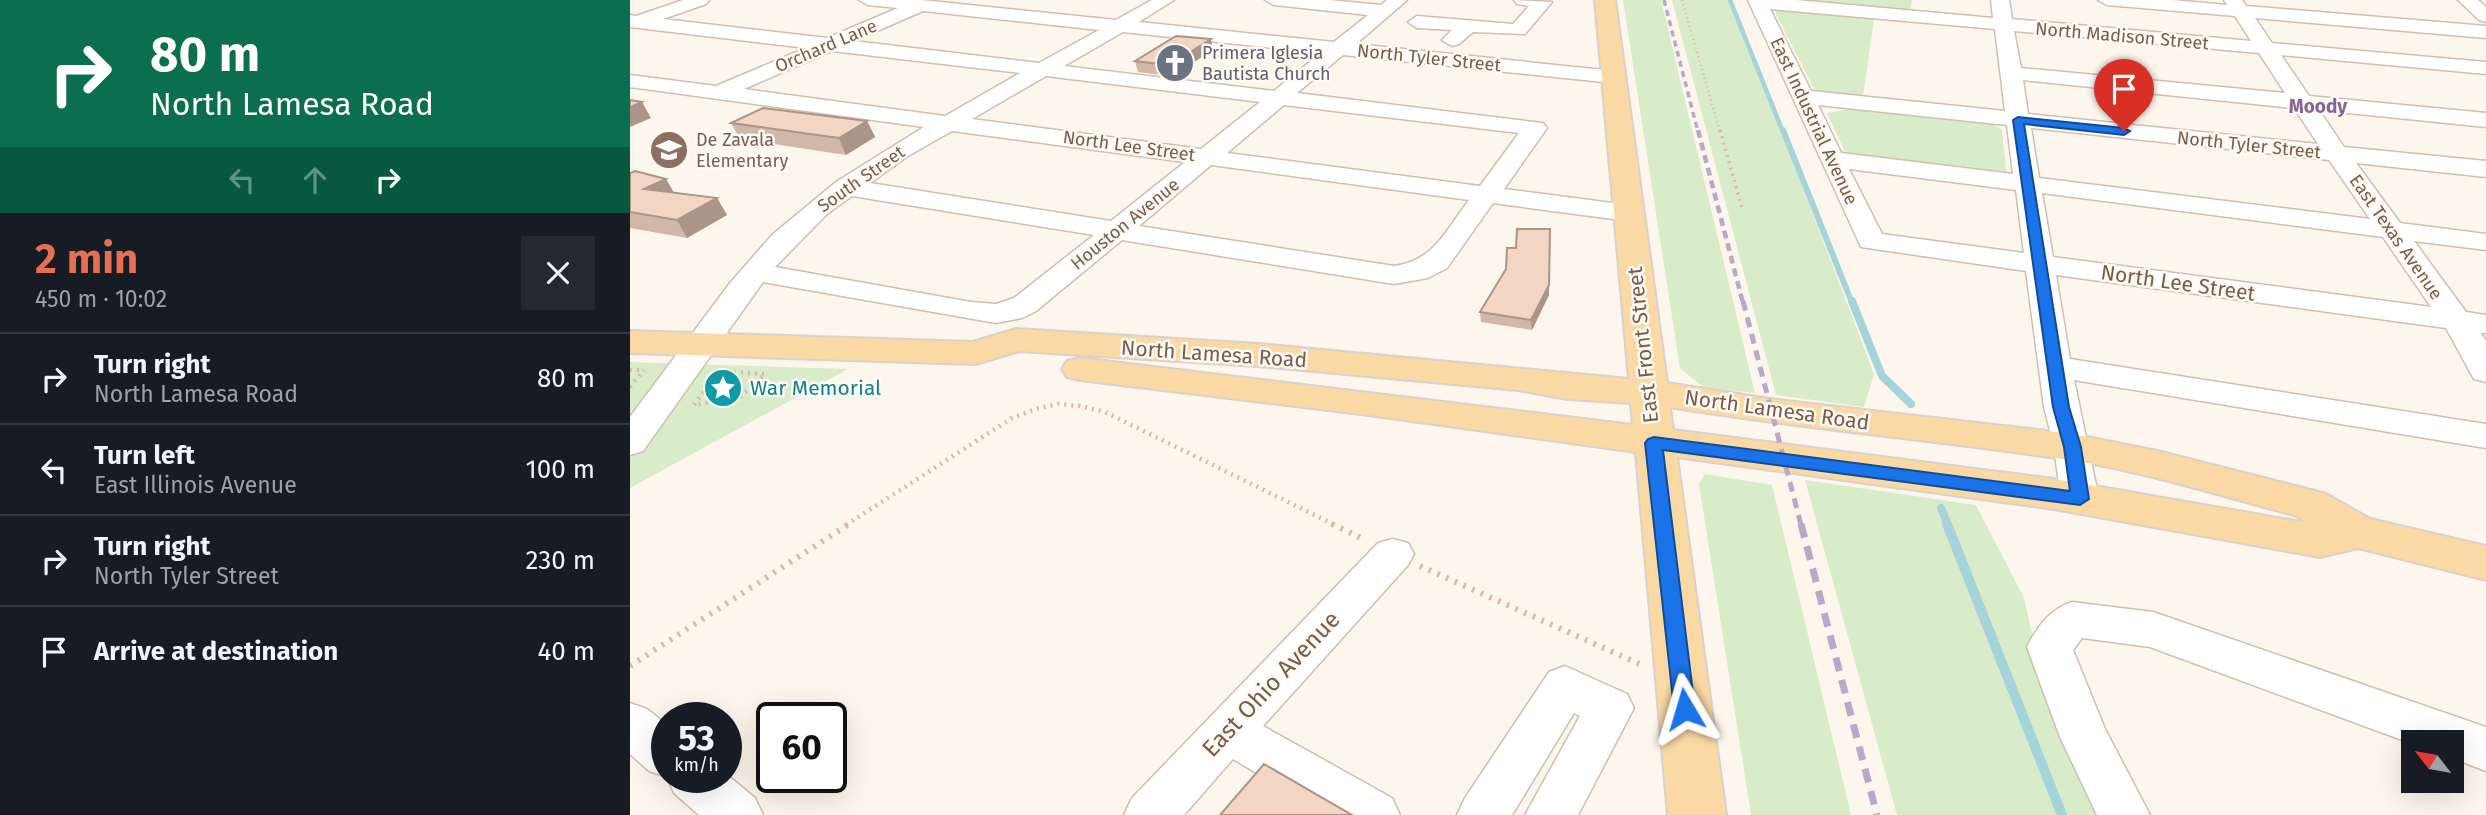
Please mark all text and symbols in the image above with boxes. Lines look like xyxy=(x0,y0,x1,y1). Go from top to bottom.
street label: Orchard Lane xyxy=(772,15,880,77)
street label: North Madison Street xyxy=(2034,17,2210,55)
text: 80 m xyxy=(150,25,260,84)
icon: right xyxy=(35,28,126,119)
street label: East Industrial Avenue xyxy=(1766,34,1862,208)
street label: North Tyler Street xyxy=(1356,40,1503,77)
church icon: Primera Iglesia Bautista Church xyxy=(1154,42,1196,84)
place label: Primera Iglesia Bautista Church xyxy=(1202,42,1331,85)
pin xyxy=(2094,59,2154,131)
icon: arrive xyxy=(2105,70,2143,108)
text: North Lamesa Road xyxy=(150,85,434,123)
district label: Moody xyxy=(2289,95,2347,118)
street label: North Lee Street xyxy=(1061,126,1197,166)
street label: North Tyler Street xyxy=(2176,127,2323,164)
school or university icon: De Zavala Elementary xyxy=(648,129,690,171)
place label: De Zavala Elementary xyxy=(696,129,788,172)
street label: South Street xyxy=(813,141,909,217)
icon: left xyxy=(223,161,261,199)
icon: ahead xyxy=(296,161,334,199)
icon: right xyxy=(369,161,407,199)
street label: East Texas Avenue xyxy=(2345,170,2447,304)
street label: Houston Avenue xyxy=(1066,173,1184,275)
text: 2 min xyxy=(35,234,138,284)
button: close xyxy=(521,236,595,310)
street label: North Lee Street xyxy=(2099,259,2257,307)
street label: East Front Street xyxy=(1622,265,1664,424)
text: 450 m · 10:02 xyxy=(35,285,167,313)
street label: North Lamesa Road xyxy=(1120,335,1308,373)
text: Turn right xyxy=(94,349,211,380)
icon: right xyxy=(35,360,73,398)
text: 80 m xyxy=(537,363,595,394)
place icon: War Memorial xyxy=(702,367,744,409)
place label: War Memorial xyxy=(750,375,881,401)
text: North Lamesa Road xyxy=(94,380,298,408)
street label: North Lamesa Road xyxy=(1683,384,1871,436)
text: Turn left xyxy=(94,440,195,471)
icon: left xyxy=(35,451,73,489)
text: 100 m xyxy=(526,454,595,485)
text: East Illinois Avenue xyxy=(94,471,297,499)
text: Turn right xyxy=(94,531,211,562)
icon: right xyxy=(35,542,73,580)
text: 230 m xyxy=(526,545,595,576)
text: North Tyler Street xyxy=(94,562,279,590)
street label: East Ohio Avenue xyxy=(1196,605,1346,763)
icon: arrive xyxy=(35,633,73,671)
text: Arrive at destination xyxy=(94,636,338,667)
text: 40 m xyxy=(537,636,595,667)
position arrow xyxy=(1648,672,1722,746)
speed limit sign: 60 xyxy=(756,702,847,793)
text: 53 xyxy=(678,717,715,759)
north arrow xyxy=(2401,730,2464,793)
map controls xyxy=(2401,730,2464,793)
text: km/h xyxy=(674,754,719,776)

